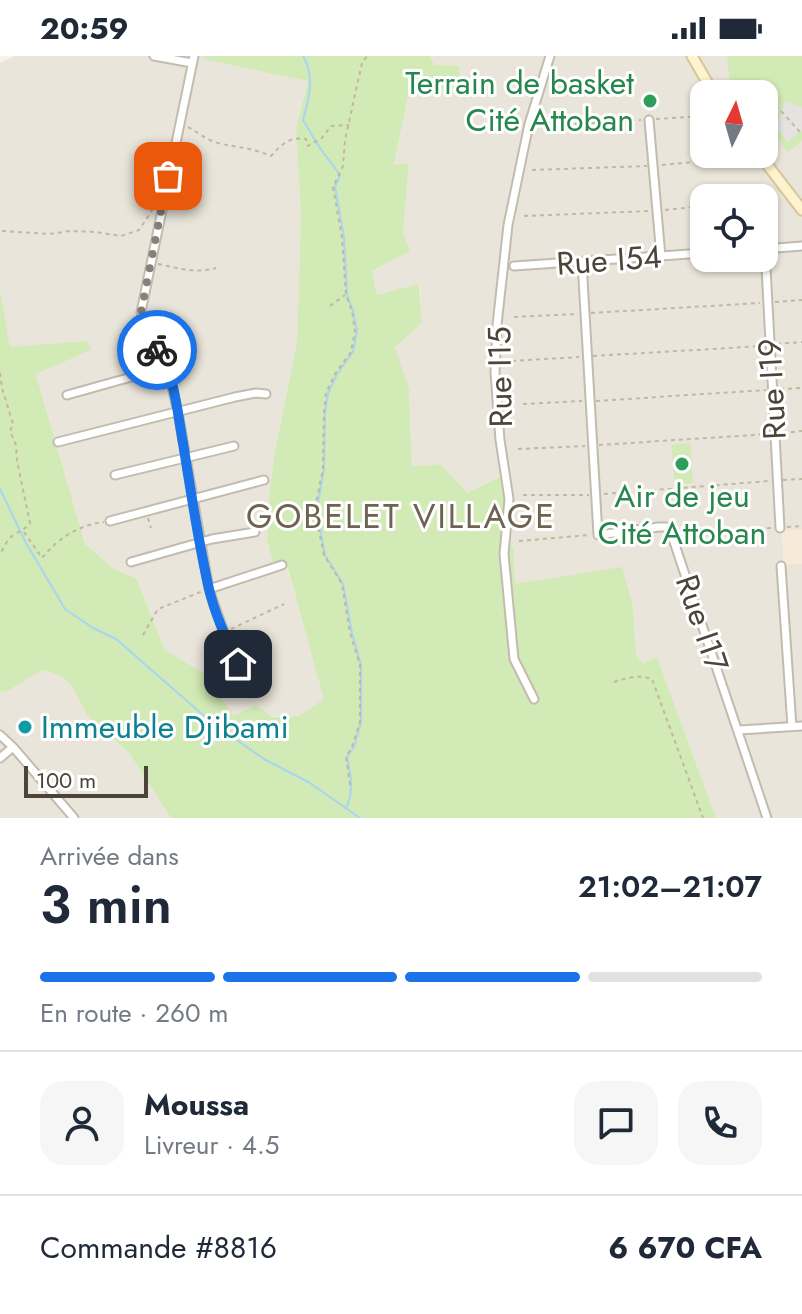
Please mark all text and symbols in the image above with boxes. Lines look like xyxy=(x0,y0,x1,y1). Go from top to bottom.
text: 20:59 xyxy=(40,7,129,50)
place label: Terrain de basket Cité Attoban xyxy=(405,60,634,143)
north arrow xyxy=(690,80,778,168)
map controls xyxy=(690,80,778,272)
marker: Terrain de basket Cité Attoban xyxy=(641,92,659,110)
pin xyxy=(134,142,202,210)
icon: bag xyxy=(146,154,190,198)
button: locate xyxy=(690,184,778,272)
street label: Rue I54 xyxy=(555,233,663,287)
courier xyxy=(117,310,197,390)
street label: Rue I15 xyxy=(476,326,524,428)
icon: bike xyxy=(135,328,179,372)
street label: Rue I19 xyxy=(746,337,798,441)
marker: Air de jeu Cité Attoban xyxy=(673,455,691,473)
place label: Air de jeu Cité Attoban xyxy=(598,473,766,556)
district label: GOBELET VILLAGE xyxy=(246,492,556,541)
street label: Rue I17 xyxy=(664,568,740,678)
pin xyxy=(204,630,272,698)
icon: home xyxy=(216,642,260,686)
place label: Immeuble Djibami xyxy=(41,704,289,750)
marker: Immeuble Djibami xyxy=(16,718,34,736)
scale bar xyxy=(24,762,148,798)
text: 100 m xyxy=(36,764,96,796)
text: Arrivée dans xyxy=(40,837,179,875)
text: 21:02–21:07 xyxy=(578,865,762,908)
text: 3 min xyxy=(40,867,172,943)
text: En route · 260 m xyxy=(40,994,229,1032)
button: person xyxy=(40,1081,124,1165)
button: chat xyxy=(574,1081,658,1165)
button: phone xyxy=(678,1081,762,1165)
text: Moussa xyxy=(144,1083,249,1126)
text: Livreur · 4.5 xyxy=(144,1126,279,1164)
text: Commande #8816 xyxy=(40,1226,277,1269)
text: 6 670 CFA xyxy=(608,1226,762,1269)

